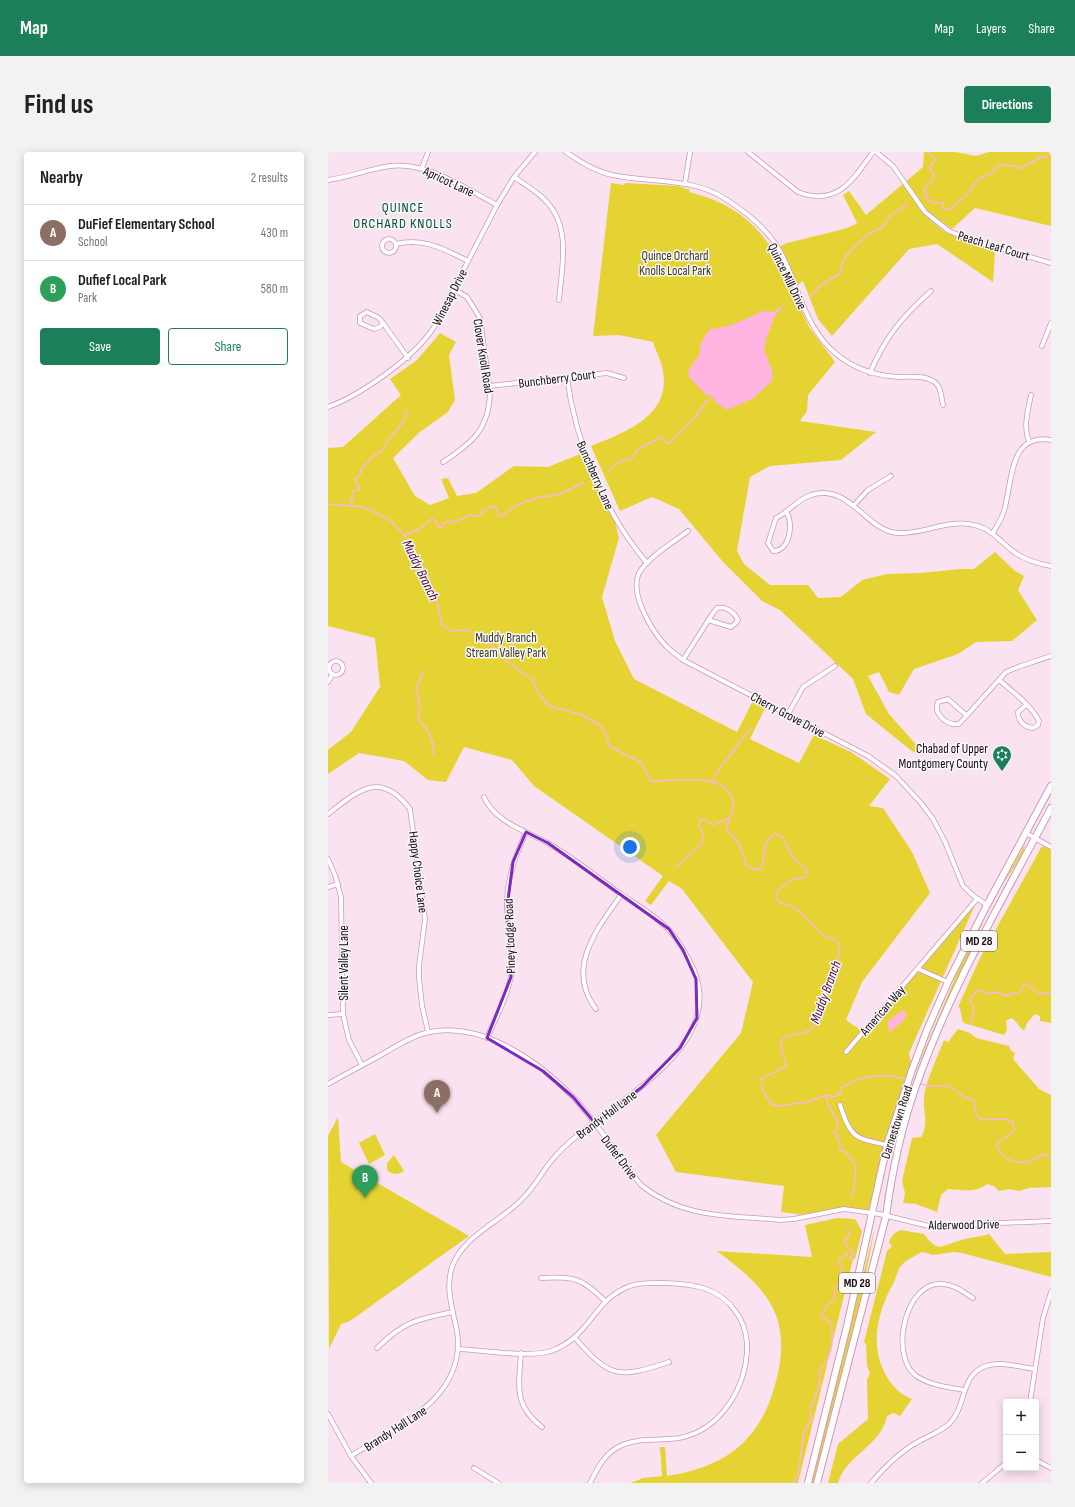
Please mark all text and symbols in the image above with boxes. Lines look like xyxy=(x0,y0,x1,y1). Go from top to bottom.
text: Map xyxy=(20,17,48,40)
text: Map xyxy=(934,20,954,37)
text: Layers xyxy=(976,20,1006,37)
text: Share xyxy=(1028,20,1055,37)
button: Directions xyxy=(964,86,1051,123)
text: Find us xyxy=(24,88,93,121)
street label: Apricot Lane xyxy=(420,163,477,201)
text: Nearby xyxy=(40,168,83,188)
text: 2 results xyxy=(251,170,288,186)
district label: QUINCE ORCHARD KNOLLS xyxy=(353,199,453,232)
text: DuFief Elementary School xyxy=(78,215,215,234)
text: A xyxy=(50,225,56,241)
text: 430 m xyxy=(261,225,288,241)
street label: Peach Leaf Court xyxy=(956,227,1032,264)
text: School xyxy=(78,234,108,250)
street label: Quince Mill Drive xyxy=(764,241,810,312)
park label: Quince Orchard Knolls Local Park xyxy=(639,248,711,279)
street label: Winesap Drive xyxy=(429,266,471,328)
text: Dufief Local Park xyxy=(78,271,167,290)
text: B xyxy=(50,281,56,297)
text: 580 m xyxy=(261,281,288,297)
text: Park xyxy=(78,290,97,306)
street label: Clover Knoll Road xyxy=(469,318,497,395)
button: Save xyxy=(40,328,160,365)
button: Share xyxy=(168,328,288,365)
street label: Bunchberry Court xyxy=(518,366,597,392)
street label: Bunchberry Lane xyxy=(573,439,617,512)
water label: Muddy Branch xyxy=(399,537,443,604)
park label: Muddy Branch Stream Valley Park xyxy=(466,630,546,661)
street label: Cherry Grove Drive xyxy=(748,689,827,741)
place label: Chabad of Upper Montgomery County xyxy=(899,741,988,772)
synagogue icon: Chabad of Upper Montgomery County xyxy=(991,744,1013,772)
street label: Happy Choice Lane xyxy=(405,830,431,914)
your location xyxy=(620,837,640,857)
street label: Piney Lodge Road xyxy=(501,898,519,974)
street label: Silent Valley Lane xyxy=(336,925,352,1001)
road number: MD 28 xyxy=(961,931,997,951)
water label: Muddy Branch xyxy=(806,958,845,1026)
street label: American Way xyxy=(856,982,909,1040)
pin: A xyxy=(424,1080,450,1113)
street label: Darnestown Road xyxy=(878,1084,916,1161)
street label: Brandy Hall Lane xyxy=(573,1087,640,1143)
street label: Dufief Drive xyxy=(597,1132,641,1183)
pin: B xyxy=(352,1165,378,1198)
street label: Alderwood Drive xyxy=(927,1216,1000,1234)
road number: MD 28 xyxy=(839,1273,875,1293)
map controls xyxy=(1003,1399,1039,1471)
button: + xyxy=(1003,1399,1039,1435)
street label: Brandy Hall Lane xyxy=(361,1403,430,1455)
button: − xyxy=(1003,1435,1039,1471)

